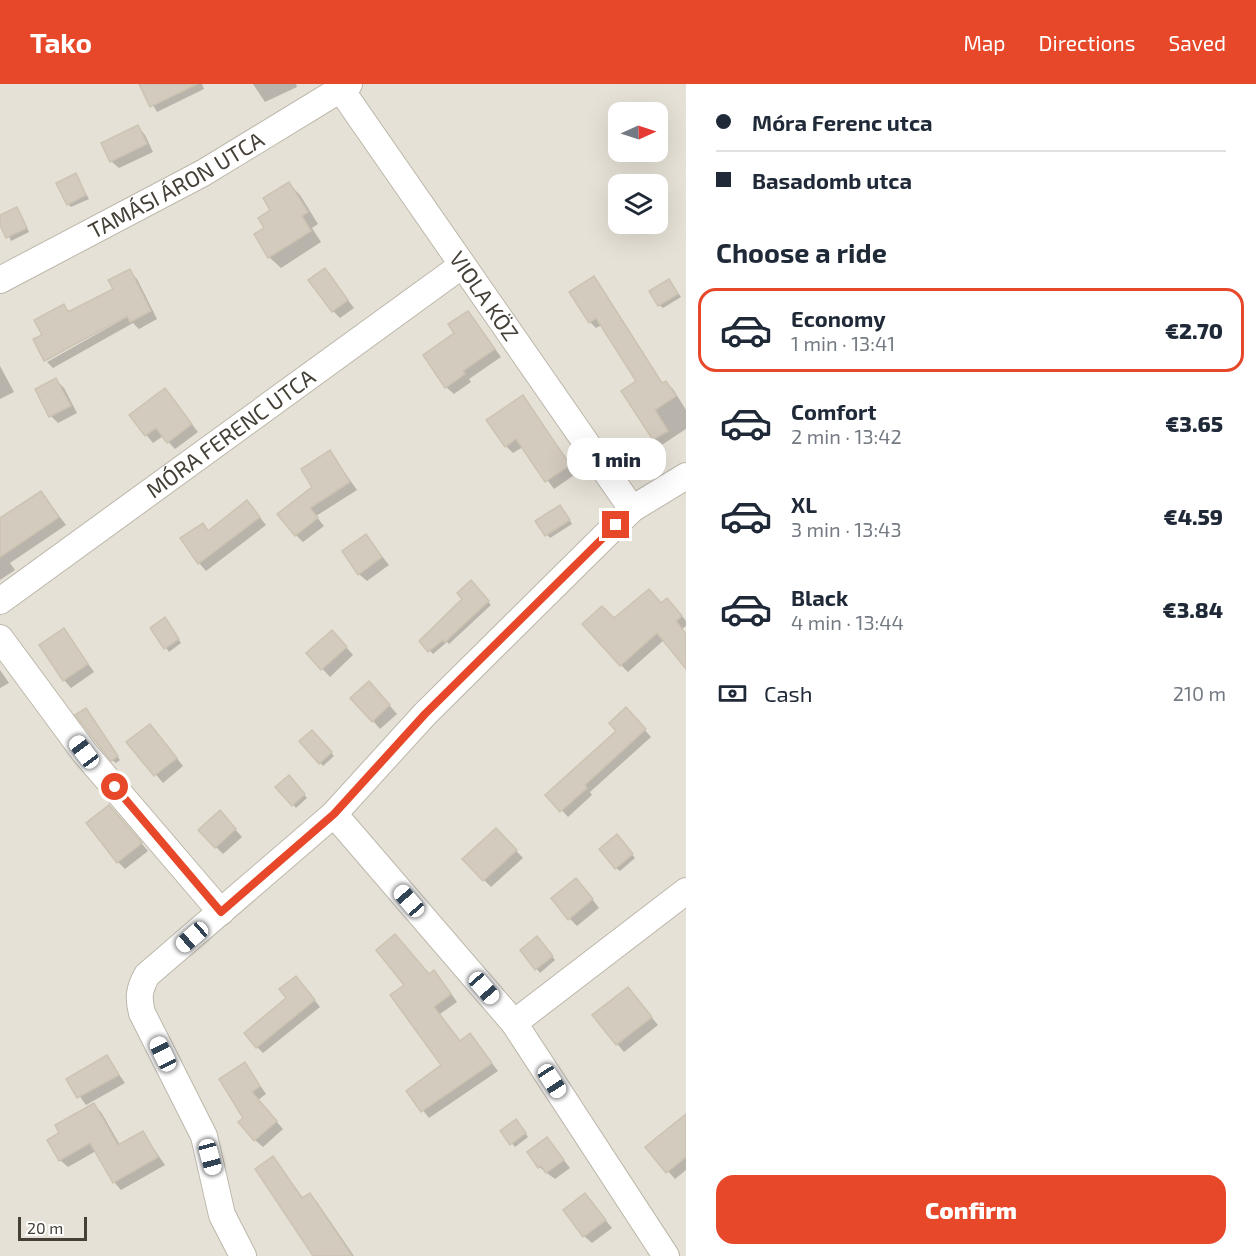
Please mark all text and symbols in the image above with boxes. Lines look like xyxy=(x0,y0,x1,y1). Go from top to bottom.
text: Tako xyxy=(30,25,92,59)
text: Map xyxy=(963,30,1006,55)
text: Directions xyxy=(1039,30,1135,55)
text: Saved xyxy=(1168,30,1226,55)
north arrow xyxy=(608,102,668,162)
map controls xyxy=(608,102,668,234)
text: Móra Ferenc utca xyxy=(752,109,933,135)
street label: TAMÁSI ÁRON UTCA xyxy=(84,125,268,243)
text: Basadomb utca xyxy=(752,167,912,193)
button: layers xyxy=(608,174,668,234)
text: Choose a ride xyxy=(716,236,887,268)
street label: VIOLA KÖZ xyxy=(445,246,525,345)
icon: car xyxy=(719,303,773,357)
text: Economy xyxy=(791,305,886,331)
text: €2.70 xyxy=(1165,317,1223,343)
text: 1 min · 13:41 xyxy=(791,331,895,355)
street label: MÓRA FERENC UTCA xyxy=(141,363,320,503)
icon: car xyxy=(719,396,773,450)
text: Comfort xyxy=(791,398,876,424)
text: €3.65 xyxy=(1165,410,1223,436)
text: 2 min · 13:42 xyxy=(791,424,902,448)
callout: 1 min xyxy=(566,438,666,480)
text: 1 min xyxy=(592,447,641,471)
icon: car xyxy=(719,489,773,543)
text: XL xyxy=(791,491,817,517)
text: €4.59 xyxy=(1163,503,1223,529)
route end xyxy=(602,511,629,538)
text: 3 min · 13:43 xyxy=(791,517,902,541)
icon: car xyxy=(719,582,773,636)
text: Black xyxy=(791,584,848,610)
text: €3.84 xyxy=(1163,596,1223,622)
text: 4 min · 13:44 xyxy=(791,610,904,634)
icon: cash xyxy=(716,677,749,710)
text: Cash xyxy=(764,680,813,706)
text: 210 m xyxy=(1173,681,1226,705)
car xyxy=(66,732,102,772)
route start xyxy=(101,773,128,800)
car xyxy=(390,882,428,920)
car xyxy=(173,918,211,956)
car xyxy=(465,969,503,1007)
car xyxy=(147,1034,179,1074)
car xyxy=(535,1061,569,1101)
car xyxy=(197,1137,223,1177)
button: Confirm xyxy=(716,1175,1226,1244)
scale bar xyxy=(18,1214,87,1242)
text: 20 m xyxy=(27,1218,63,1237)

